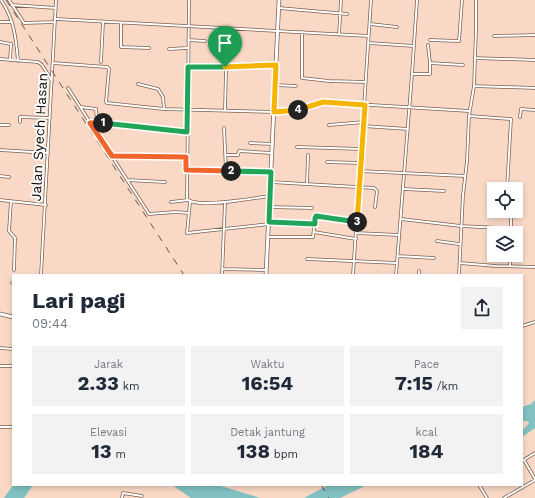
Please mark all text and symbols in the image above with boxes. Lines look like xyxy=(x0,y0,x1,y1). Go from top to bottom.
pin xyxy=(208,26,242,67)
icon: arrive xyxy=(214,32,236,54)
street label: Jalan Syech Hasan xyxy=(28,72,50,202)
pin: 4 xyxy=(288,100,308,120)
text: 4 xyxy=(294,103,302,116)
pin: 1 xyxy=(93,113,113,133)
text: 1 xyxy=(101,116,105,129)
pin: 2 xyxy=(221,161,241,181)
text: 2 xyxy=(228,164,234,177)
map controls xyxy=(487,182,523,262)
button: locate xyxy=(487,182,523,218)
pin: 3 xyxy=(347,212,367,232)
text: 3 xyxy=(354,215,360,228)
button: layers xyxy=(487,226,523,262)
button: share xyxy=(461,287,503,329)
text: Lari pagi xyxy=(32,288,125,313)
text: 09:44 xyxy=(32,316,68,331)
text: Jarak xyxy=(94,358,123,371)
text: Waktu xyxy=(251,358,285,371)
text: Pace xyxy=(414,358,439,371)
text: 2.33 xyxy=(78,371,119,395)
text: 16:54 xyxy=(242,371,293,395)
text: 7:15 xyxy=(395,371,433,395)
text: km xyxy=(119,380,139,393)
text: /km xyxy=(433,380,458,393)
text: Elevasi xyxy=(90,426,127,439)
text: Detak jantung xyxy=(230,426,305,439)
text: kcal xyxy=(416,426,437,439)
text: 13 xyxy=(91,439,112,463)
text: 138 xyxy=(237,439,270,463)
text: 184 xyxy=(409,439,444,463)
text: m xyxy=(112,448,126,461)
text: bpm xyxy=(270,448,298,461)

